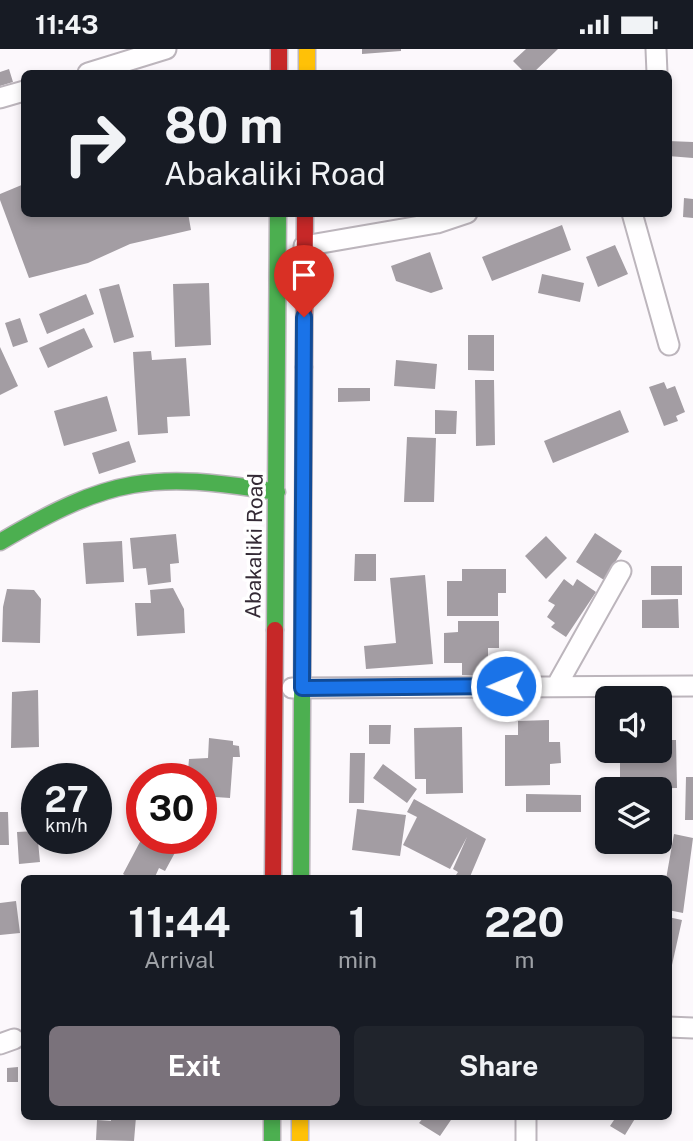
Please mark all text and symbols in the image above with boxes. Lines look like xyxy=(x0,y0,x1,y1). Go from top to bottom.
text: 11:43 xyxy=(35,9,99,40)
text: 80 m xyxy=(164,96,283,154)
icon: right xyxy=(49,98,140,189)
text: Abakaliki Road xyxy=(164,155,386,192)
pin xyxy=(274,245,334,317)
icon: arrive xyxy=(285,256,323,294)
street label: Abakaliki Road xyxy=(240,473,268,619)
position arrow xyxy=(469,649,543,723)
map controls xyxy=(595,686,672,854)
button: sound xyxy=(595,686,672,763)
speed limit sign: 30 xyxy=(126,763,217,854)
button: layers xyxy=(595,777,672,854)
text: 27 xyxy=(44,779,89,820)
text: km/h xyxy=(45,815,88,836)
text: 11:44 xyxy=(128,897,231,946)
text: 1 xyxy=(348,897,366,946)
text: 220 xyxy=(484,897,565,946)
text: Arrival xyxy=(144,946,215,973)
text: min xyxy=(338,946,377,973)
text: m xyxy=(515,946,534,973)
button: Exit xyxy=(49,1026,340,1106)
button: Share xyxy=(354,1026,644,1106)

